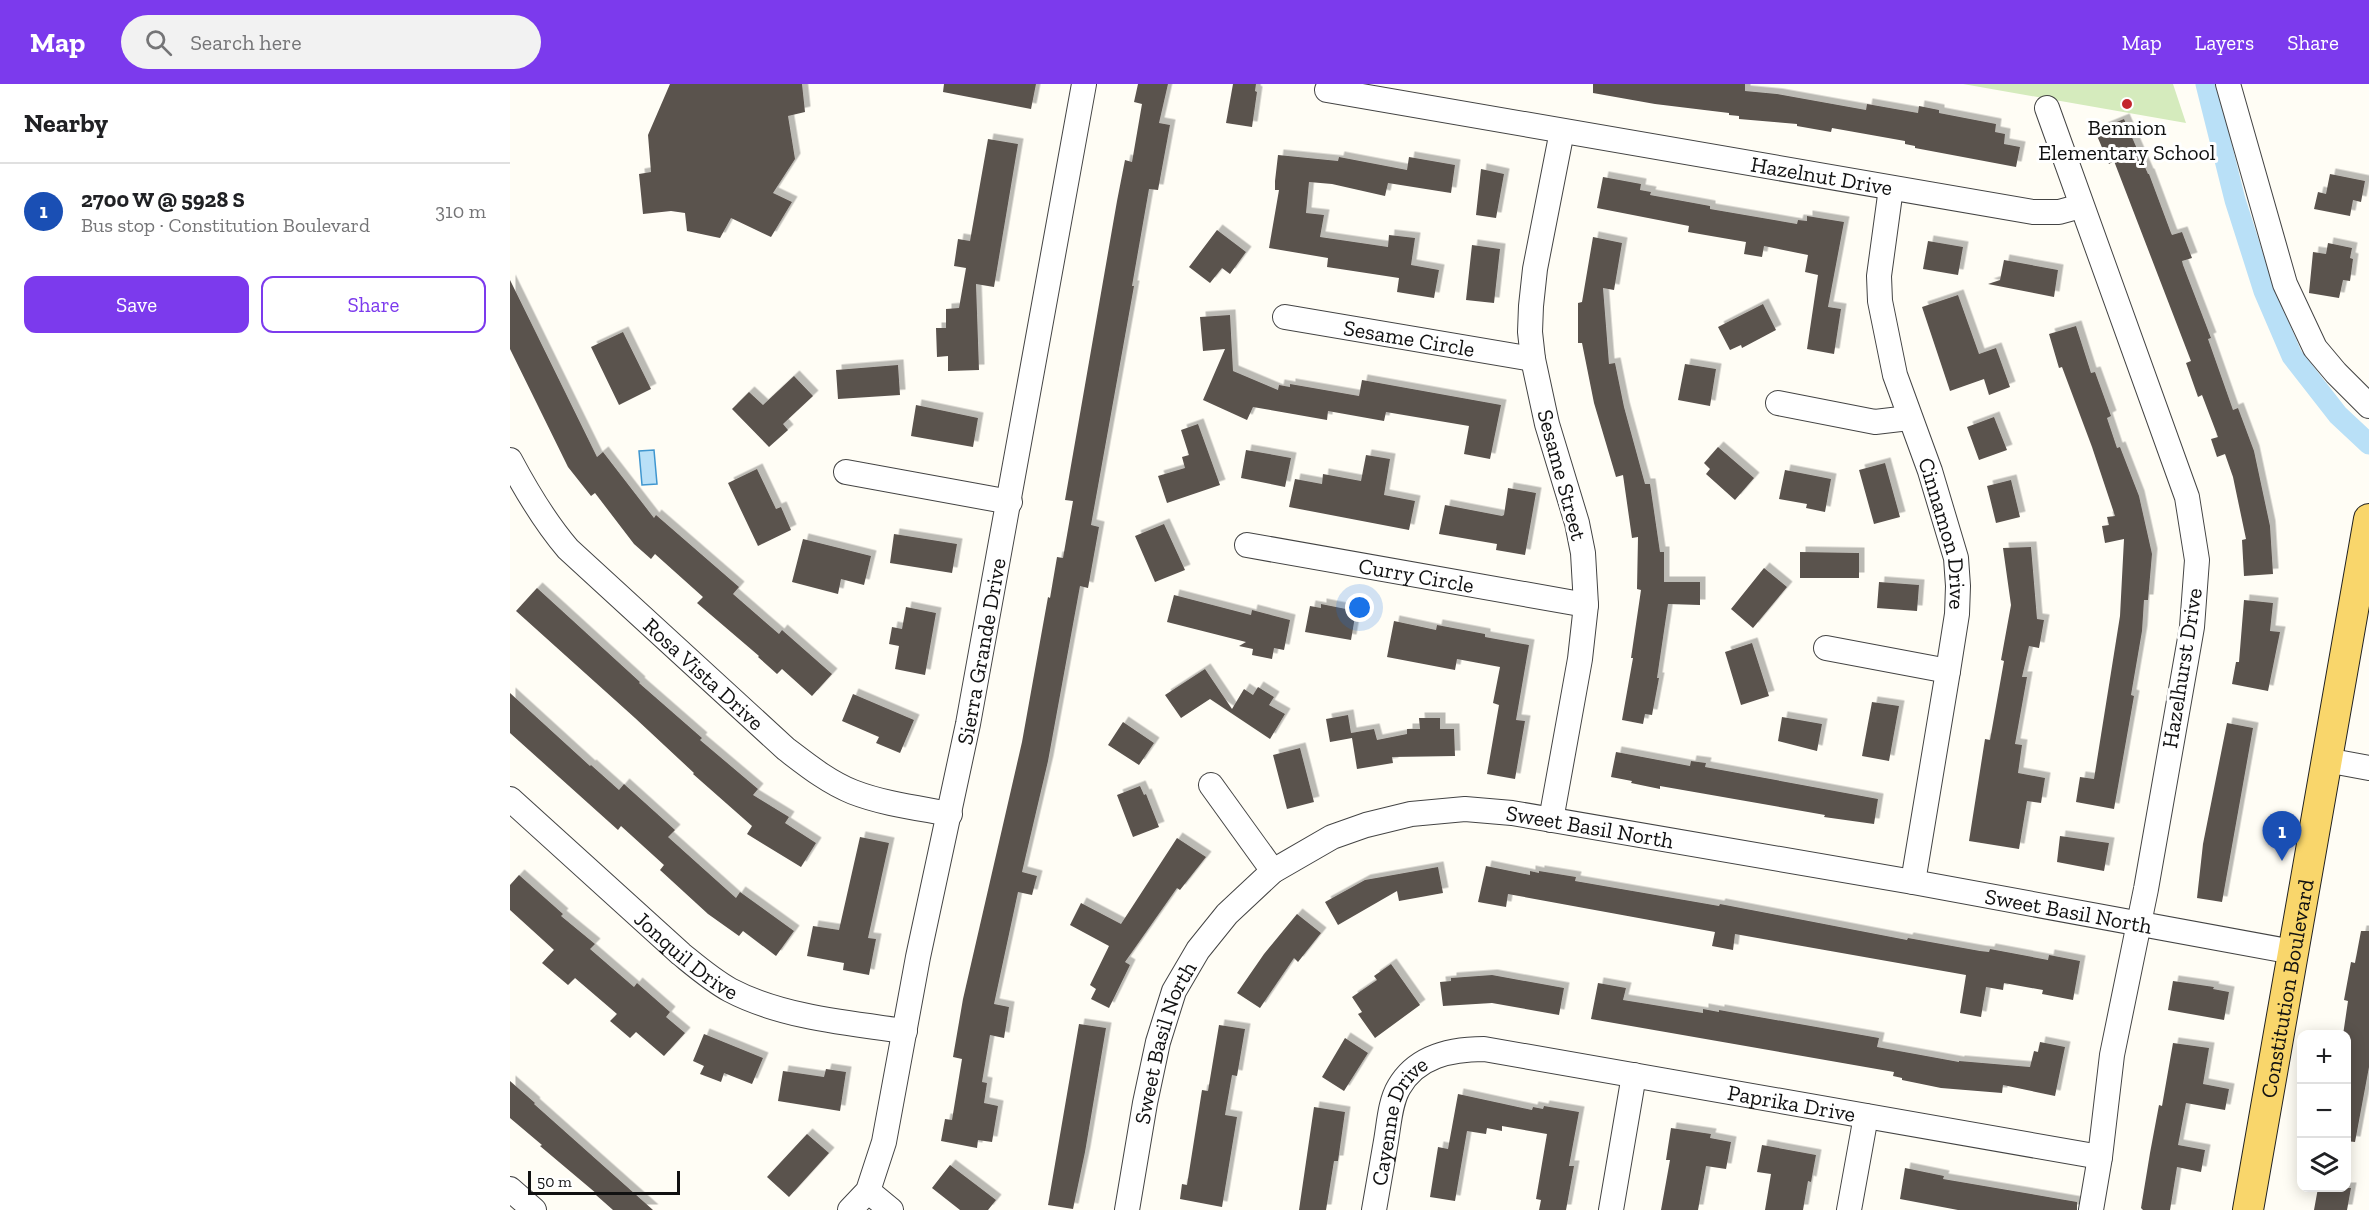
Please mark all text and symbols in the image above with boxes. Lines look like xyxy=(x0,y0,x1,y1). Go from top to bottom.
search box xyxy=(121,15,541,69)
text: Map xyxy=(30,26,85,59)
icon: search xyxy=(142,26,175,59)
text: Search here xyxy=(190,29,302,56)
text: Map xyxy=(2122,30,2162,55)
text: Layers xyxy=(2195,30,2254,55)
text: Share xyxy=(2287,30,2339,55)
marker: Bennion Elementary School xyxy=(2120,97,2134,111)
text: Nearby xyxy=(24,107,108,139)
place label: Bennion Elementary School xyxy=(2038,114,2216,166)
street label: Hazelnut Drive xyxy=(1749,150,1895,201)
text: 2700 W @ 5928 S xyxy=(81,186,245,213)
text: 1 xyxy=(39,199,48,223)
text: 310 m xyxy=(435,199,486,223)
text: Bus stop · Constitution Boulevard xyxy=(81,213,370,237)
button: Save xyxy=(24,276,249,333)
button: Share xyxy=(261,276,486,333)
street label: Sesame Circle xyxy=(1342,314,1477,362)
street label: Sesame Street xyxy=(1532,406,1593,544)
street label: Cinnamon Drive xyxy=(1913,454,1972,610)
street label: Curry Circle xyxy=(1357,552,1476,598)
street label: Sierra Grande Drive xyxy=(950,556,1011,747)
street label: Hazelhurst Drive xyxy=(2156,586,2208,750)
your location xyxy=(1345,593,1374,622)
street label: Rosa Vista Drive xyxy=(638,612,770,736)
street label: Sweet Basil North xyxy=(1504,799,1676,854)
pin: 1 xyxy=(2262,812,2302,861)
street label: Constitution Boulevard xyxy=(2254,877,2319,1100)
street label: Sweet Basil North xyxy=(1983,882,2155,939)
street label: Jonquil Drive xyxy=(629,905,743,1005)
street label: Sweet Basil North xyxy=(1128,956,1202,1126)
map controls xyxy=(2297,1030,2351,1192)
button: + xyxy=(2297,1030,2351,1084)
street label: Cayenne Drive xyxy=(1365,1050,1433,1188)
street label: Paprika Drive xyxy=(1725,1078,1858,1127)
button: − xyxy=(2297,1084,2351,1138)
button: layers xyxy=(2297,1138,2351,1192)
scale bar xyxy=(528,1168,680,1196)
text: 50 m xyxy=(537,1172,572,1191)

